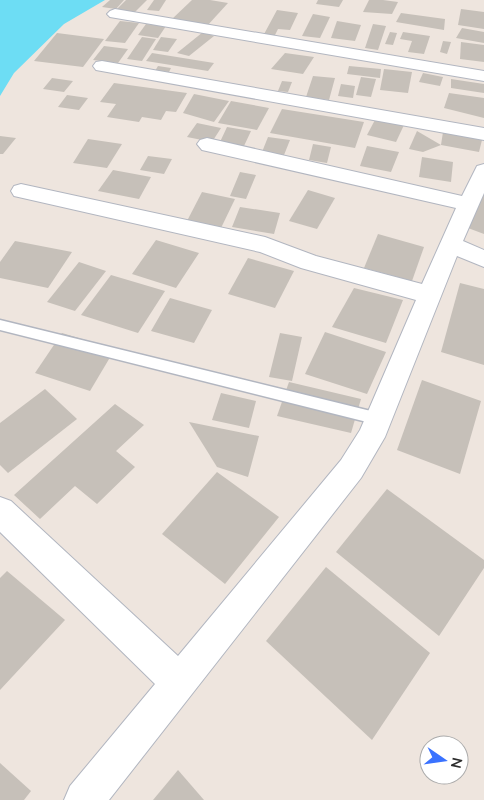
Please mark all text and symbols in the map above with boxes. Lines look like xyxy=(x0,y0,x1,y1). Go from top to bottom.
north arrow xyxy=(419,735,469,785)
text: N xyxy=(446,756,467,770)

